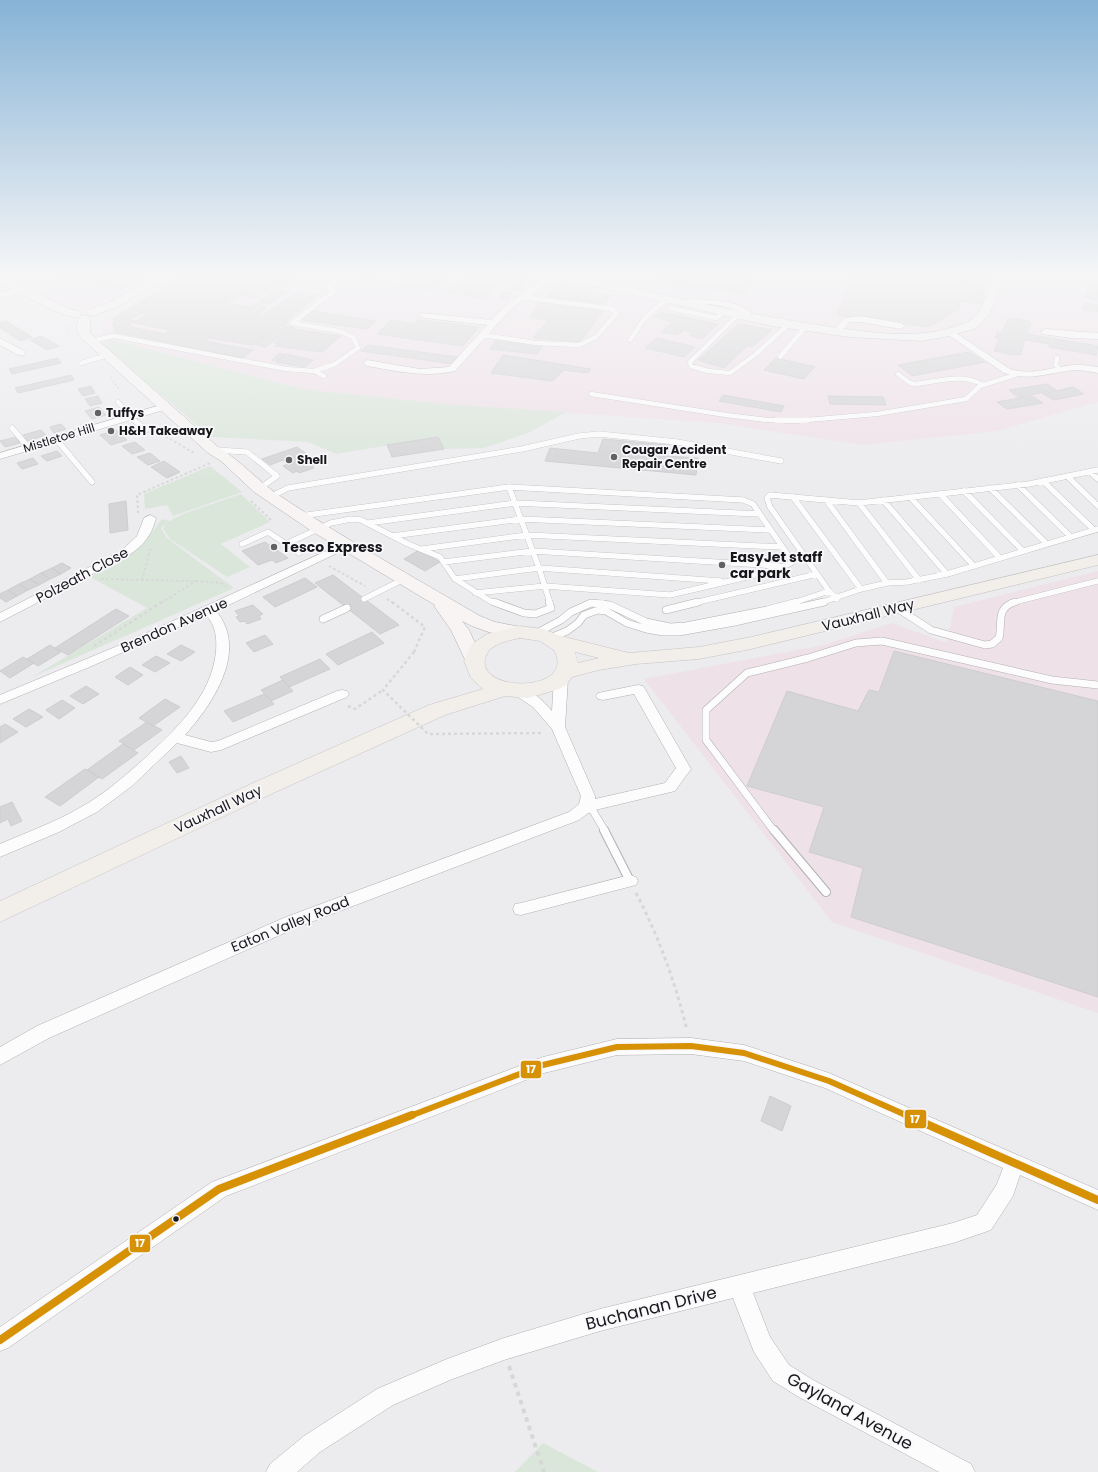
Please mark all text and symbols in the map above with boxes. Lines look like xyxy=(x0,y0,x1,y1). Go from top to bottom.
place label: Tuffys xyxy=(106,404,144,421)
marker: Tuffys xyxy=(93,408,103,418)
street label: Mistletoe Hill xyxy=(21,419,97,456)
place label: H&H Takeaway xyxy=(119,422,213,439)
marker: H&H Takeaway xyxy=(106,426,116,436)
place label: Cougar Accident Repair Centre xyxy=(622,441,726,472)
place label: Shell xyxy=(297,451,327,468)
marker: Cougar Accident Repair Centre xyxy=(609,452,619,462)
marker: Shell xyxy=(284,455,294,465)
place label: Tesco Express xyxy=(282,537,383,557)
street label: Polzeath Close xyxy=(32,542,132,608)
marker: Tesco Express xyxy=(269,542,279,552)
place label: EasyJet staff car park xyxy=(730,547,822,583)
marker: EasyJet staff car park xyxy=(717,560,727,570)
street label: Brendon Avenue xyxy=(117,592,231,658)
street label: Vauxhall Way xyxy=(820,594,916,636)
street label: Vauxhall Way xyxy=(171,780,265,838)
street label: Eaton Valley Road xyxy=(228,891,352,957)
line badge: 17 xyxy=(520,1060,542,1079)
text: 17 xyxy=(526,1061,536,1077)
line badge: 17 xyxy=(904,1109,927,1129)
text: 17 xyxy=(910,1111,920,1127)
unlabelled marker xyxy=(171,1214,181,1224)
line badge: 17 xyxy=(129,1234,151,1253)
text: 17 xyxy=(135,1235,145,1251)
street label: Buchanan Drive xyxy=(583,1280,719,1336)
street label: Gayland Avenue xyxy=(783,1366,917,1456)

